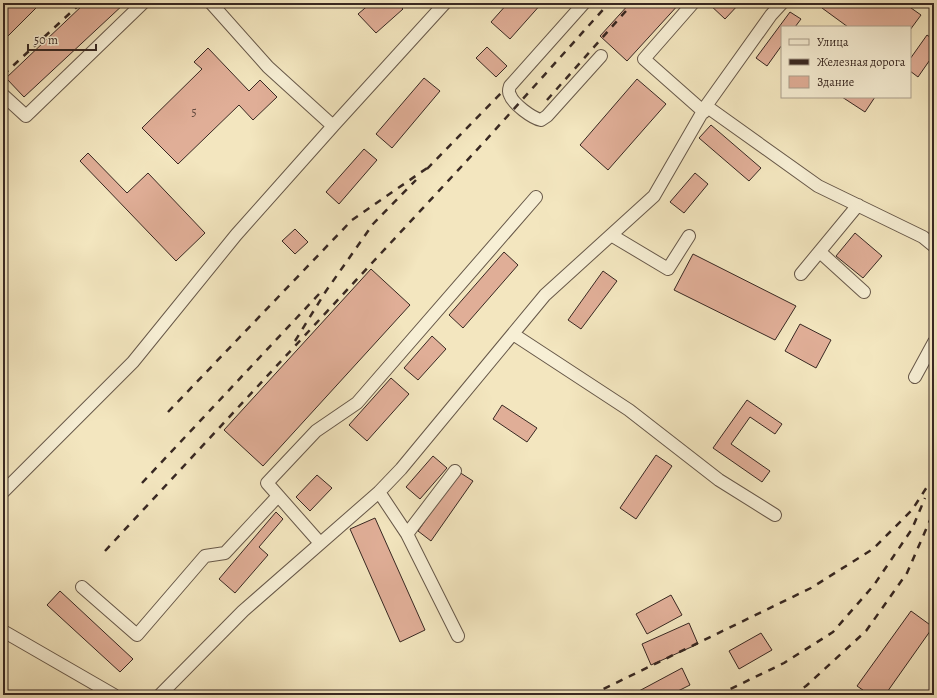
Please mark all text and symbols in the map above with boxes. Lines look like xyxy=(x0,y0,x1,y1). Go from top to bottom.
scale bar xyxy=(28,26,96,52)
legend xyxy=(781,26,911,98)
text: 50 m xyxy=(34,32,58,48)
text: Улица xyxy=(817,34,849,50)
text: Железная дорога xyxy=(817,54,906,70)
text: Здание xyxy=(817,74,854,90)
house number: 5 xyxy=(191,104,197,120)

